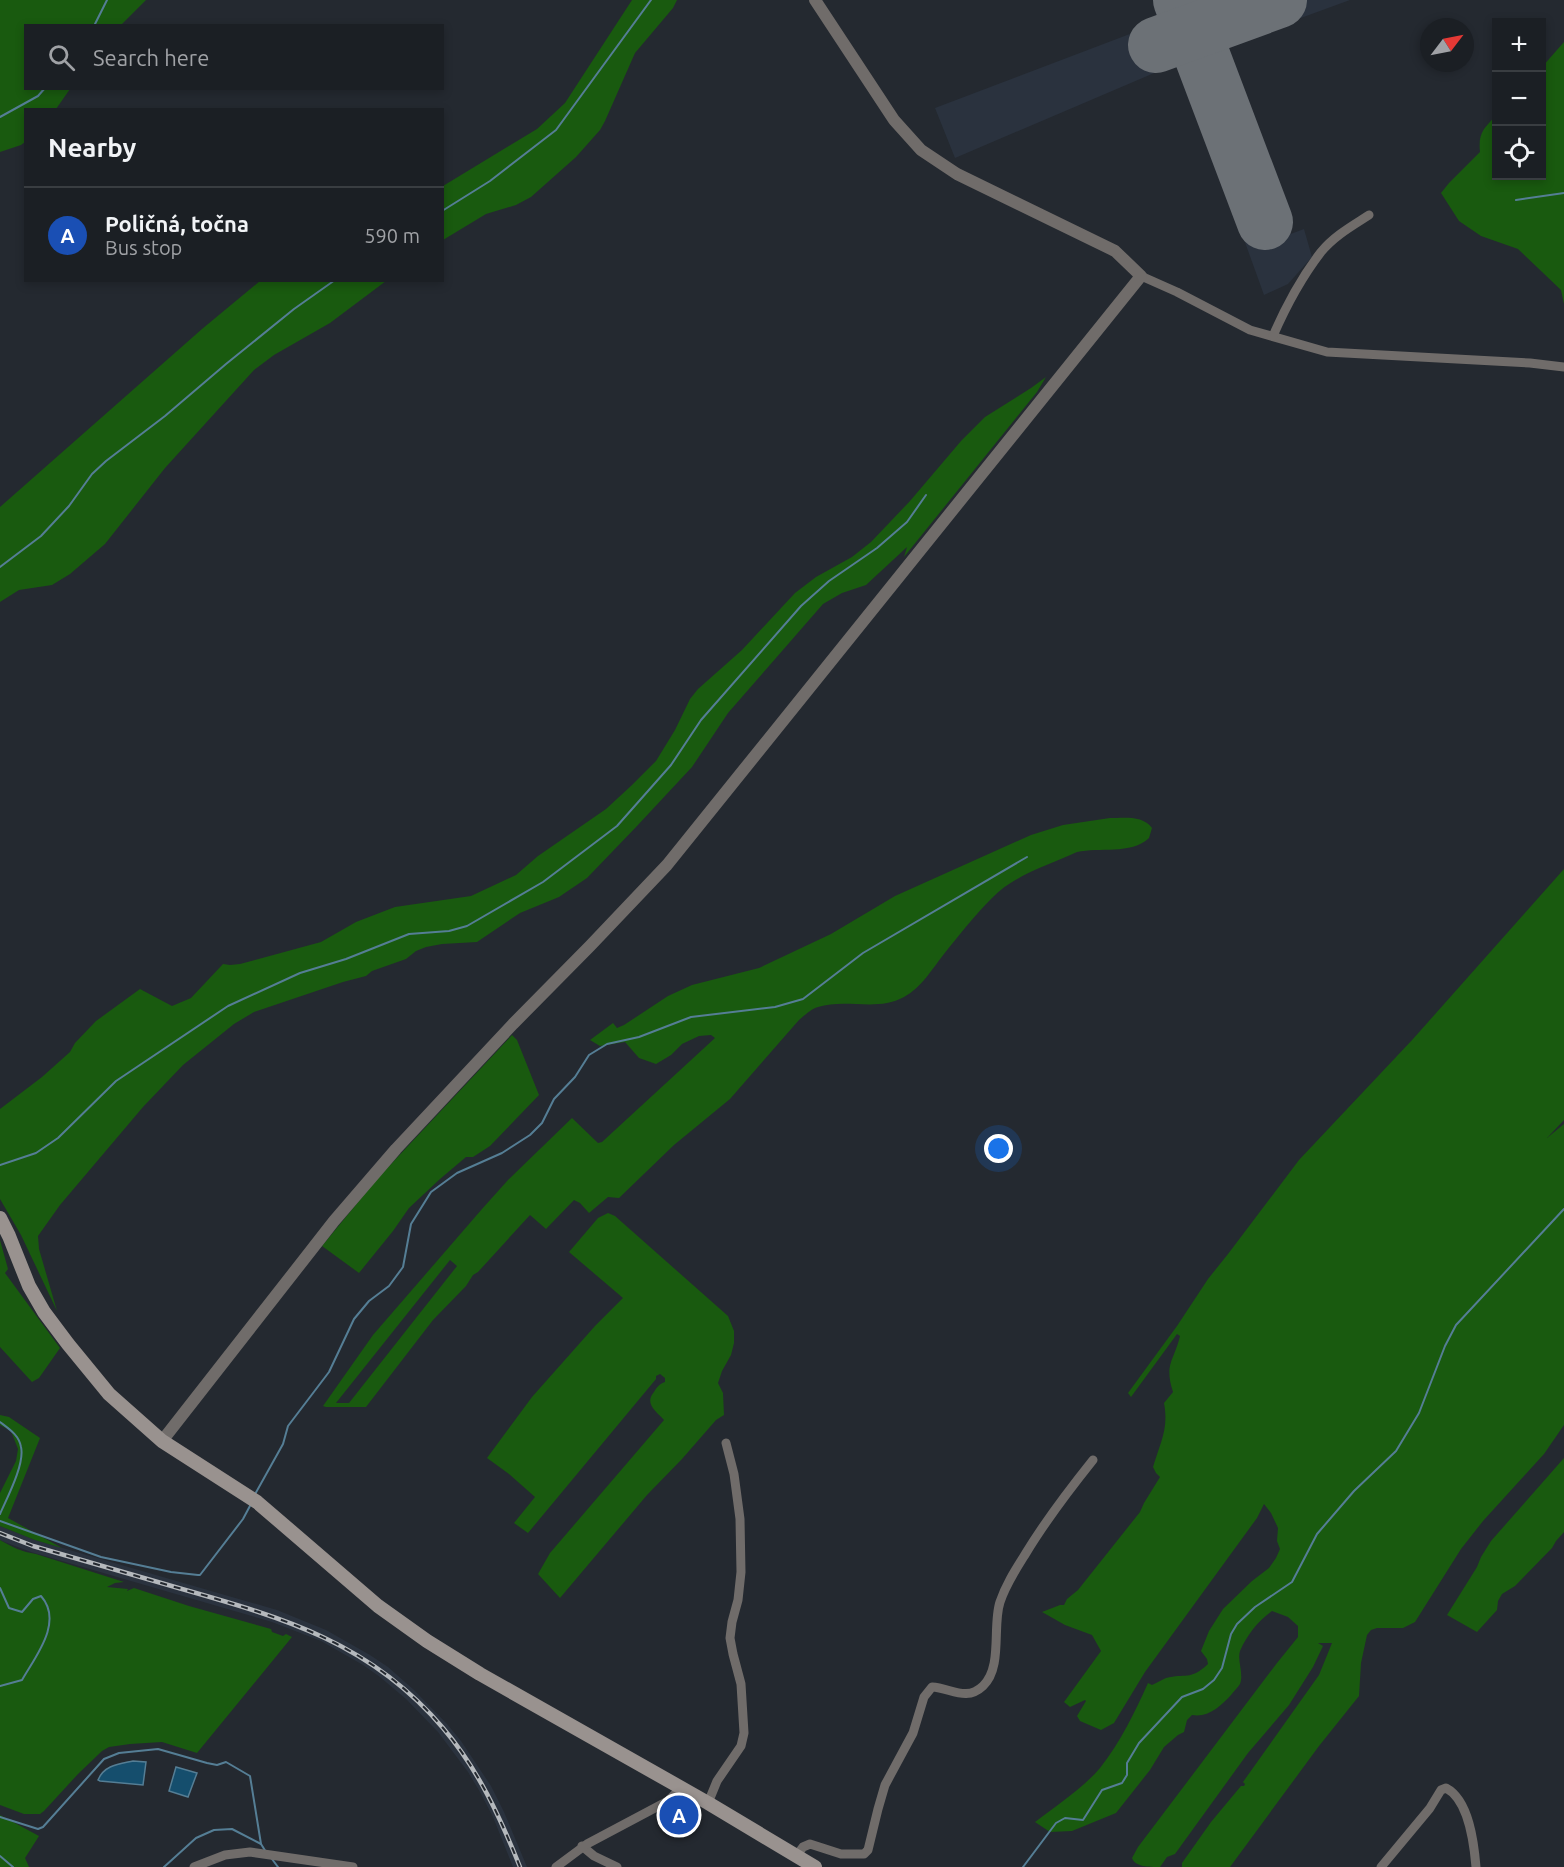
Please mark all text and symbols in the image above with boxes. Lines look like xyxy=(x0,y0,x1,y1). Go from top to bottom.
north arrow xyxy=(1420,18,1474,72)
map controls xyxy=(1492,18,1546,180)
button: + xyxy=(1492,18,1546,72)
search box xyxy=(24,24,444,90)
icon: search xyxy=(45,41,78,74)
text: Search here xyxy=(93,45,209,70)
button: − xyxy=(1492,72,1546,126)
button: locate xyxy=(1492,126,1546,180)
text: Nearby xyxy=(48,133,136,162)
text: Poličná, točna xyxy=(105,211,249,236)
text: A xyxy=(60,224,75,247)
text: 590 m xyxy=(364,224,420,247)
text: Bus stop xyxy=(105,236,182,259)
your location xyxy=(984,1134,1013,1163)
pin: A xyxy=(660,1792,698,1838)

